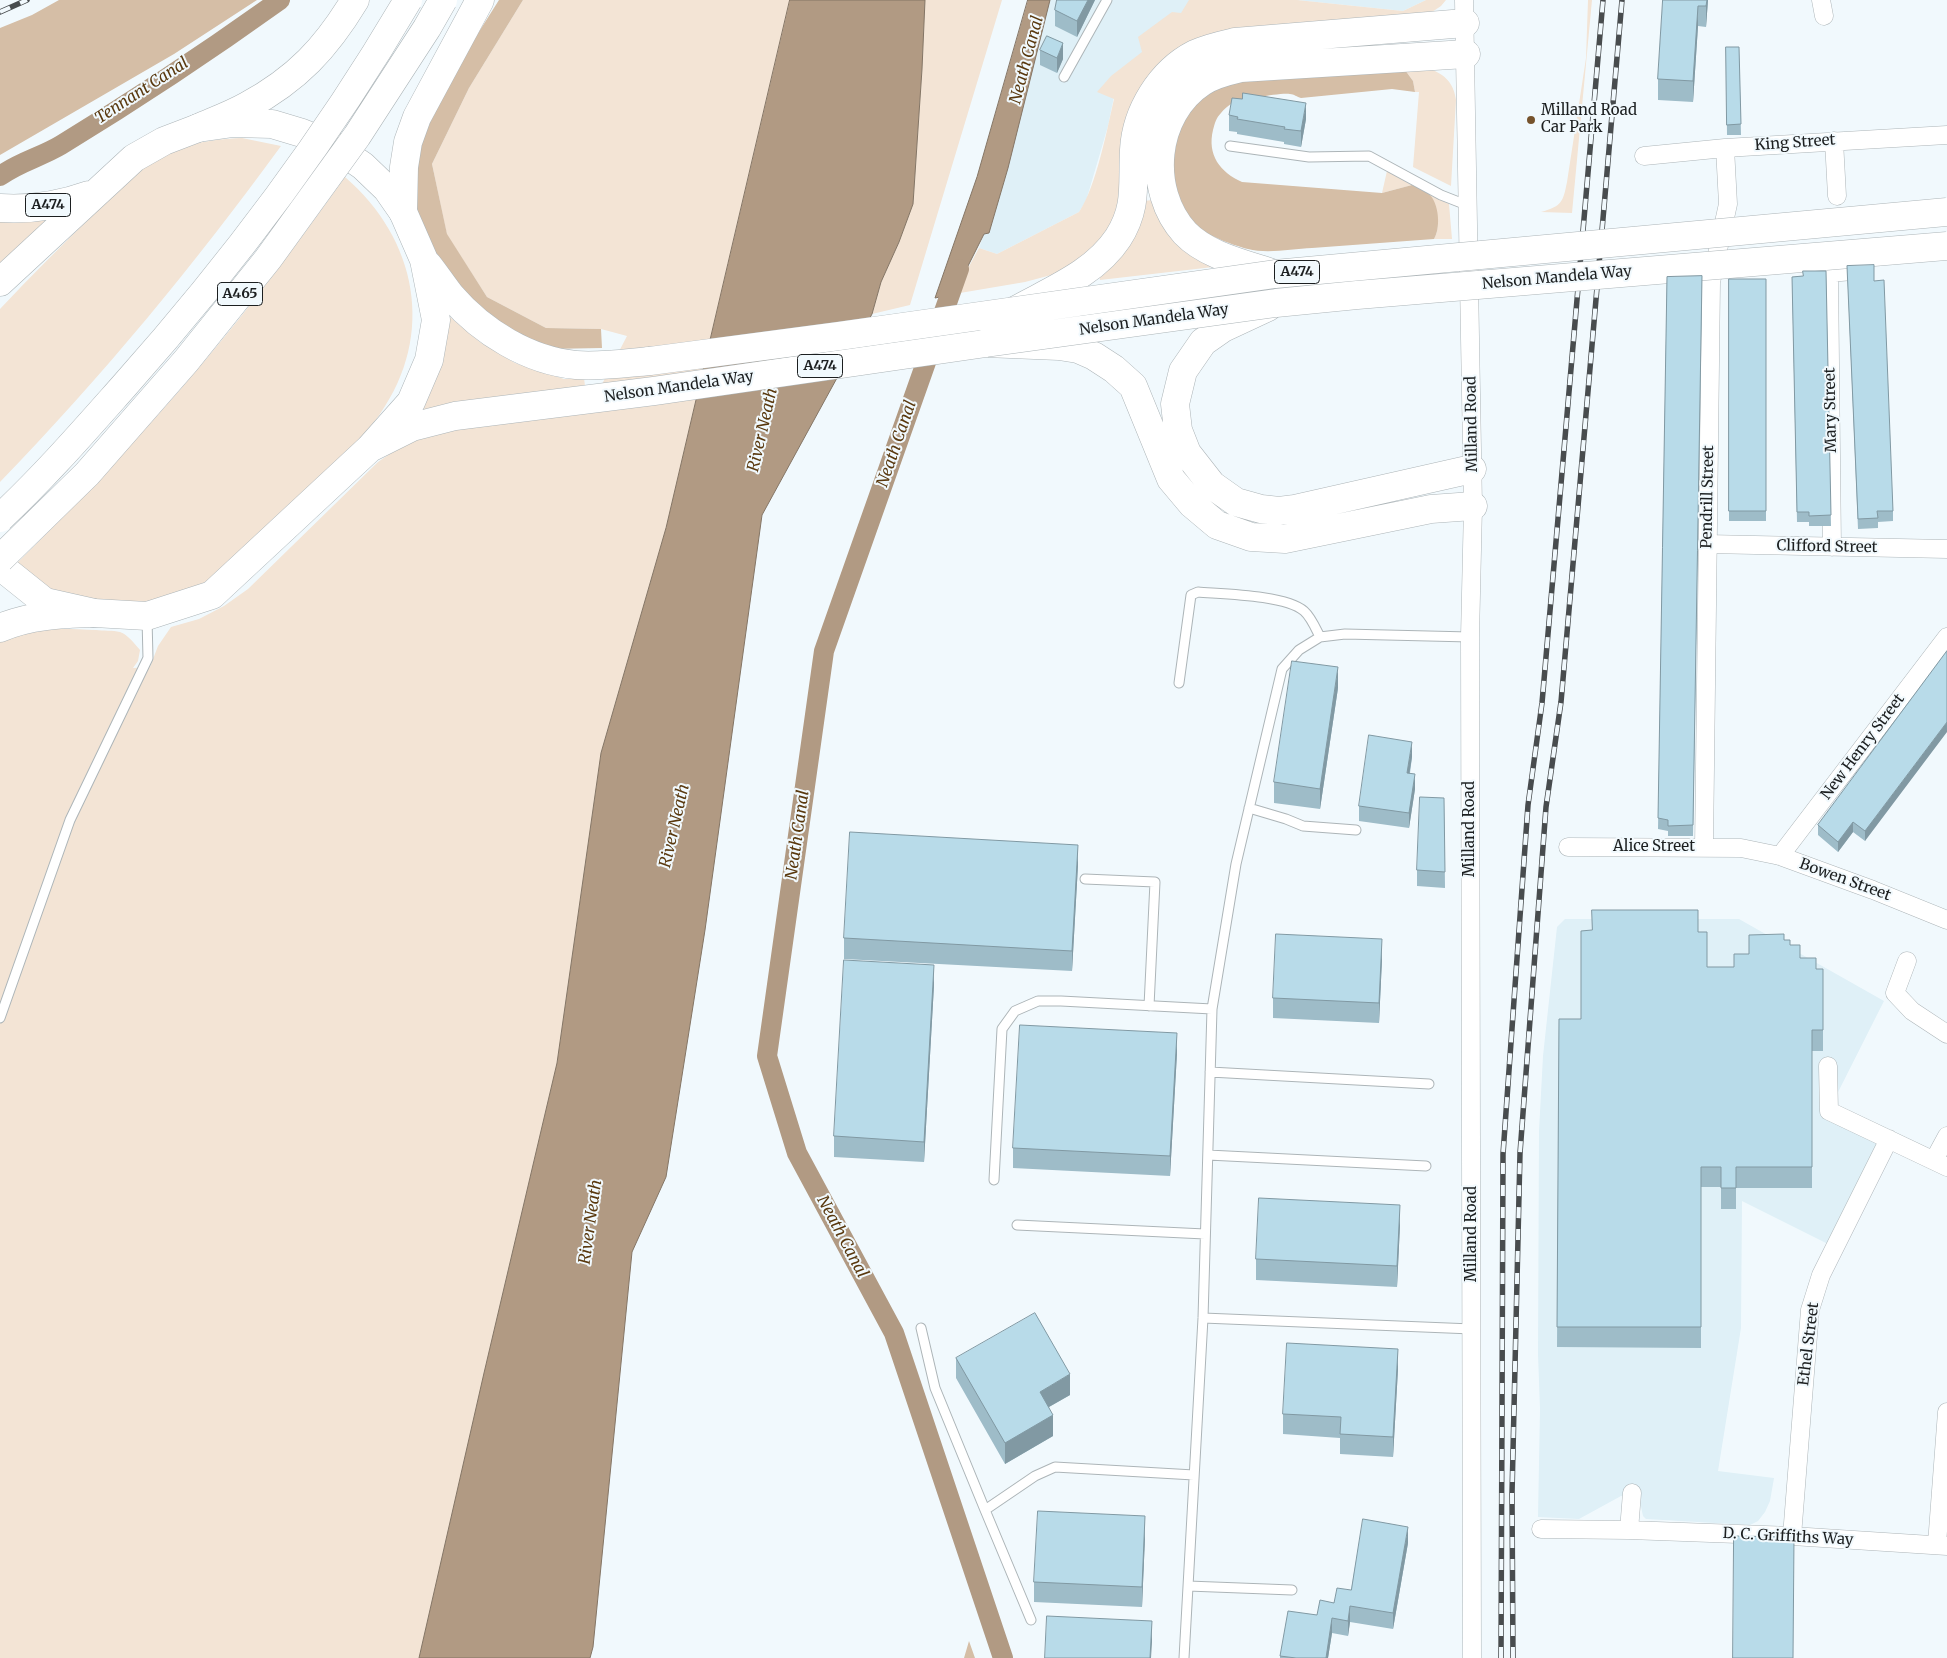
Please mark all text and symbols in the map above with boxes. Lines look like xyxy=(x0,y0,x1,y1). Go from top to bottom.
water label: Neath Canal xyxy=(1006,14,1048,106)
water label: Tennant Canal xyxy=(92,54,192,128)
place label: Milland Road Car Park xyxy=(1541,102,1637,137)
marker: Milland Road Car Park xyxy=(1525,114,1537,126)
street label: King Street xyxy=(1754,131,1836,155)
road number: A474 xyxy=(26,194,70,216)
road number: A474 xyxy=(1274,260,1320,284)
street label: Nelson Mandela Way xyxy=(1481,262,1633,294)
road number: A465 xyxy=(218,282,262,306)
street label: Nelson Mandela Way xyxy=(1078,301,1230,339)
road number: A474 xyxy=(798,354,842,378)
street label: Mary Street xyxy=(1821,367,1841,453)
street label: Nelson Mandela Way xyxy=(603,368,755,406)
street label: Milland Road xyxy=(1462,376,1482,472)
water label: River Neath xyxy=(744,386,782,474)
water label: Neath Canal xyxy=(873,398,921,490)
street label: Pendrill Street xyxy=(1698,445,1718,549)
street label: Clifford Street xyxy=(1776,537,1878,557)
street label: New Henry Street xyxy=(1817,691,1909,803)
street label: Milland Road xyxy=(1461,781,1479,877)
water label: River Neath xyxy=(656,782,694,870)
water label: Neath Canal xyxy=(782,789,814,881)
street label: Alice Street xyxy=(1613,838,1695,856)
street label: Bowen Street xyxy=(1797,855,1893,905)
water label: River Neath xyxy=(576,1179,606,1265)
street label: Milland Road xyxy=(1463,1186,1481,1282)
water label: Neath Canal xyxy=(812,1193,872,1281)
street label: Ethel Street xyxy=(1795,1301,1823,1387)
street label: D. C. Griffiths Way xyxy=(1722,1525,1854,1549)

